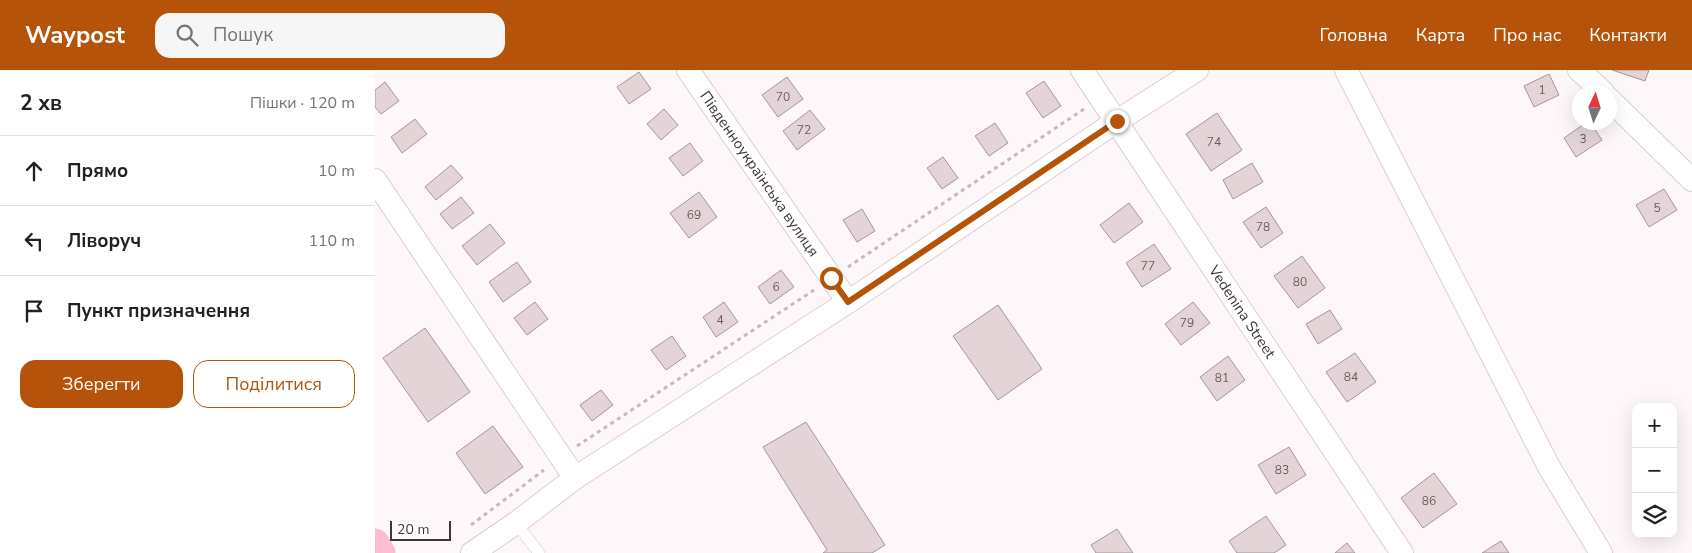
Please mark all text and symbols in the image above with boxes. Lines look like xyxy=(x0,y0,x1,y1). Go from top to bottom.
search box xyxy=(155,13,505,58)
text: Waypost xyxy=(25,19,125,51)
icon: search xyxy=(173,21,201,49)
text: Пошук xyxy=(213,22,273,48)
text: Головна xyxy=(1319,23,1388,47)
text: Карта xyxy=(1416,23,1465,47)
text: Про нас xyxy=(1493,23,1561,47)
text: Контакти xyxy=(1589,23,1667,47)
house number: 1 xyxy=(1538,82,1546,98)
north arrow xyxy=(1572,85,1617,130)
street label: Південноукраїнська вулиця xyxy=(695,87,824,260)
text: 2 хв xyxy=(20,89,62,117)
house number: 70 xyxy=(776,89,790,105)
text: Пішки · 120 m xyxy=(250,92,355,114)
route end xyxy=(1106,110,1129,133)
house number: 72 xyxy=(797,122,811,138)
house number: 3 xyxy=(1579,131,1587,147)
house number: 74 xyxy=(1207,134,1221,150)
icon: ahead xyxy=(20,157,48,185)
text: Прямо xyxy=(67,158,128,184)
text: 10 m xyxy=(318,160,355,182)
house number: 5 xyxy=(1653,200,1661,216)
house number: 69 xyxy=(687,207,701,223)
house number: 78 xyxy=(1256,219,1270,235)
icon: left xyxy=(20,227,48,255)
text: Ліворуч xyxy=(67,228,141,254)
text: 110 m xyxy=(308,230,355,252)
house number: 77 xyxy=(1141,258,1155,274)
street label: Vedenina Street xyxy=(1204,261,1281,363)
route start xyxy=(820,267,843,290)
house number: 80 xyxy=(1293,274,1307,290)
house number: 6 xyxy=(772,279,780,295)
icon: arrive xyxy=(20,297,48,325)
text: Пункт призначення xyxy=(67,298,250,324)
house number: 4 xyxy=(716,312,724,328)
house number: 79 xyxy=(1180,315,1194,331)
button: Зберегти xyxy=(20,360,183,408)
button: Поділитися xyxy=(193,360,355,408)
house number: 84 xyxy=(1344,369,1358,385)
house number: 81 xyxy=(1215,370,1229,386)
map controls xyxy=(1632,403,1677,538)
button: + xyxy=(1632,403,1677,448)
button: − xyxy=(1632,448,1677,493)
house number: 83 xyxy=(1275,462,1289,478)
house number: 86 xyxy=(1422,493,1436,509)
button: layers xyxy=(1632,493,1677,538)
scale bar xyxy=(390,518,451,541)
text: 20 m xyxy=(397,520,429,539)

